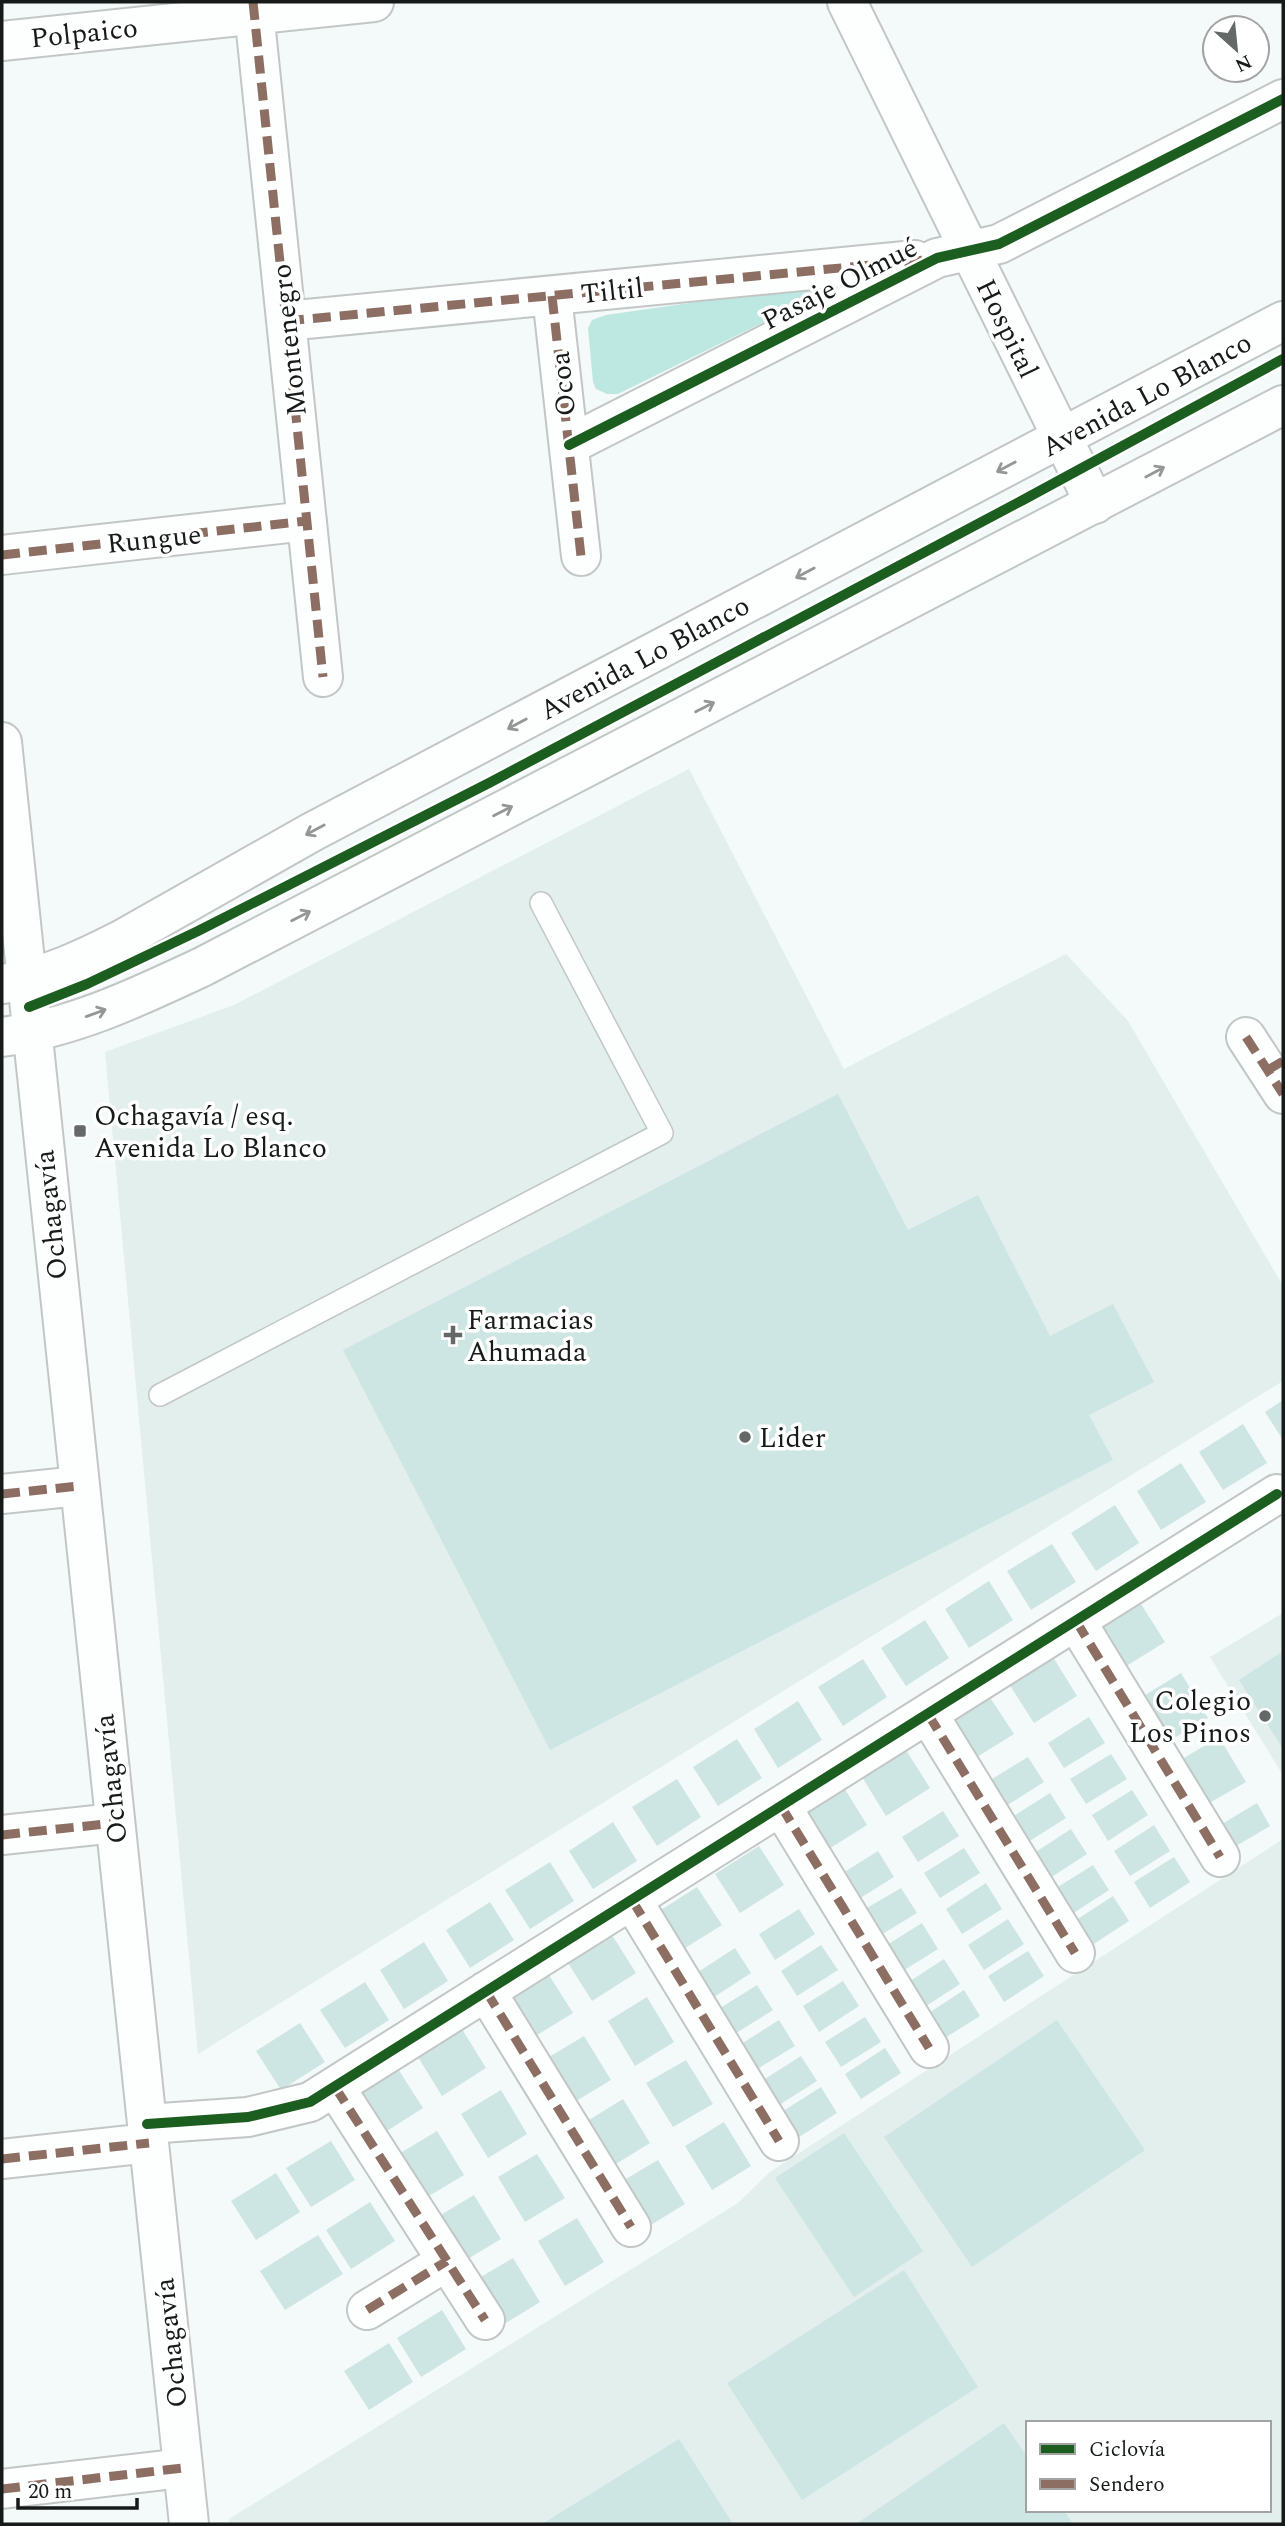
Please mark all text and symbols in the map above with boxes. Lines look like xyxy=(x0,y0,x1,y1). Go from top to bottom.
street label: Polpaico xyxy=(28,6,140,61)
north arrow xyxy=(1201,14,1271,84)
text: N xyxy=(1230,46,1257,79)
street label: Pasaje Olmué xyxy=(754,227,925,342)
street label: Montenegro xyxy=(260,262,319,418)
street label: Tiltil xyxy=(579,267,646,316)
street label: Hospital xyxy=(964,271,1049,386)
street label: Avenida Lo Blanco xyxy=(1034,322,1260,469)
street label: Ocoa xyxy=(539,349,588,418)
one-way arrow xyxy=(996,461,1017,474)
one-way arrow xyxy=(1145,465,1165,479)
street label: Rungue xyxy=(105,513,204,566)
one-way arrow xyxy=(795,567,816,580)
street label: Avenida Lo Blanco xyxy=(532,585,758,732)
one-way arrow xyxy=(694,699,715,713)
one-way arrow xyxy=(507,718,527,732)
one-way arrow xyxy=(492,804,513,817)
one-way arrow xyxy=(305,824,326,838)
one-way arrow xyxy=(290,908,311,922)
one-way arrow xyxy=(84,1006,106,1018)
place label: Ochagavía / esq. Avenida Lo Blanco xyxy=(94,1095,327,1170)
marker: Ochagavía / esq. Avenida Lo Blanco xyxy=(72,1123,88,1139)
street label: Ochagavía xyxy=(23,1147,80,1282)
place label: Farmacias Ahumada xyxy=(467,1299,594,1374)
marker: Farmacias Ahumada xyxy=(445,1327,461,1343)
place label: Lider xyxy=(759,1417,826,1460)
marker: Lider xyxy=(737,1429,753,1445)
place label: Colegio Los Pinos xyxy=(1129,1680,1251,1755)
marker: Colegio Los Pinos xyxy=(1257,1708,1273,1724)
street label: Ochagavía xyxy=(83,1711,140,1846)
street label: Ochagavía xyxy=(143,2275,200,2410)
legend xyxy=(1026,2421,1271,2512)
text: Ciclovía xyxy=(1089,2434,1166,2466)
scale bar xyxy=(18,2466,136,2510)
text: Sendero xyxy=(1089,2469,1165,2501)
text: 20 m xyxy=(28,2476,72,2508)

